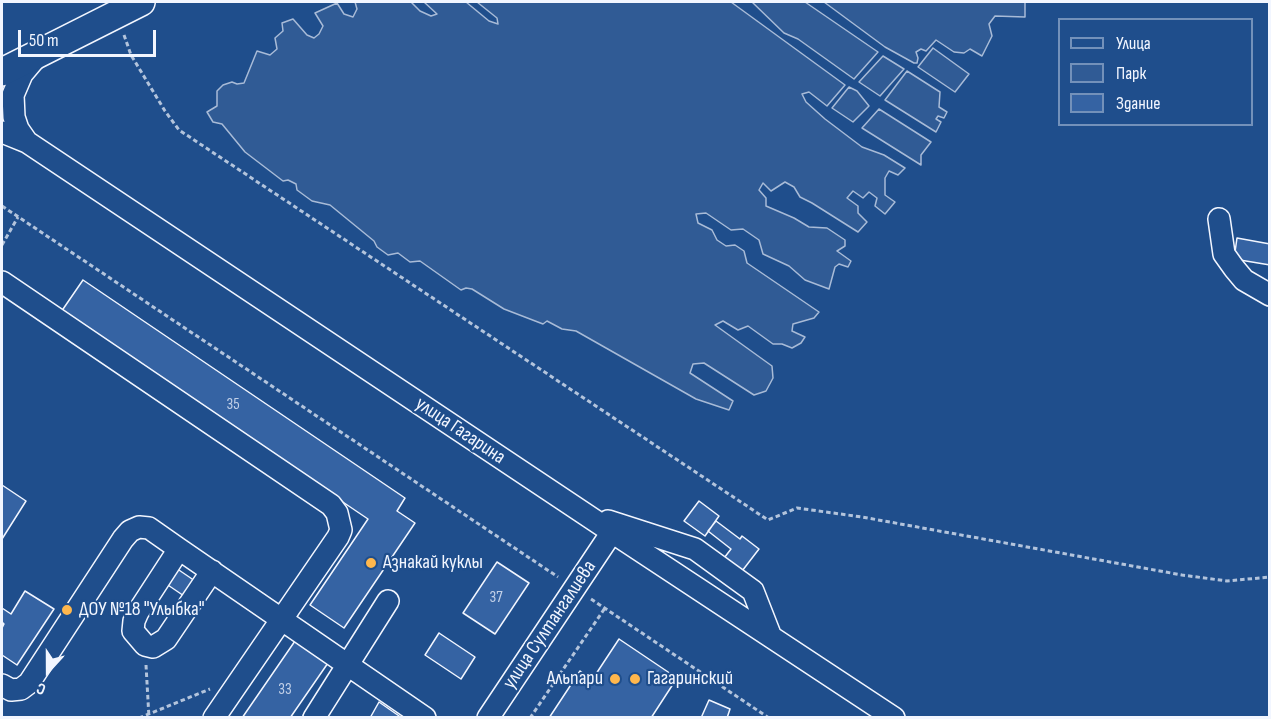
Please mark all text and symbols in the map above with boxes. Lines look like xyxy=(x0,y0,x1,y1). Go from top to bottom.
scale bar xyxy=(21,18,159,56)
legend xyxy=(1058,18,1253,126)
text: 50 m xyxy=(29,30,59,51)
text: Улица xyxy=(1116,33,1151,54)
text: Парк xyxy=(1116,63,1146,84)
text: Здание xyxy=(1116,93,1161,114)
street label: улица Гагарина xyxy=(410,392,510,470)
house number: 35 xyxy=(226,395,240,415)
place label: Азнакай куклы xyxy=(383,551,483,575)
marker: Азнакай куклы xyxy=(364,556,378,570)
street label: улица Султангалиева xyxy=(498,556,602,694)
house number: 37 xyxy=(489,588,503,608)
place label: ДОУ №18 "Улыбка" xyxy=(79,598,204,622)
marker: ДОУ №18 "Улыбка" xyxy=(60,603,74,617)
north arrow xyxy=(18,641,78,701)
place label: Альпари xyxy=(547,667,603,691)
place label: Гагаринский xyxy=(647,667,733,691)
marker: Альпари xyxy=(608,672,622,686)
marker: Гагаринский xyxy=(628,672,642,686)
text: С xyxy=(34,678,49,699)
house number: 33 xyxy=(278,680,292,700)

